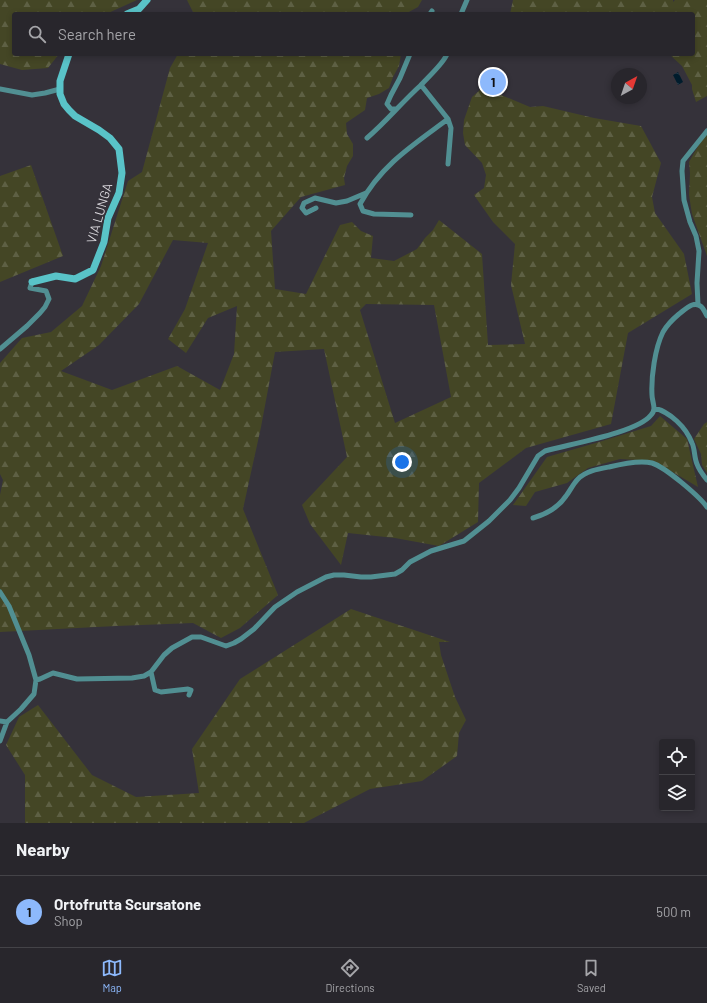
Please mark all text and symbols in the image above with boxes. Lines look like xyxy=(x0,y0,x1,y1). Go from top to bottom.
search box xyxy=(12,12,695,56)
icon: search xyxy=(26,23,48,45)
text: Search here xyxy=(58,25,136,43)
pin: 1 xyxy=(480,67,506,97)
north arrow xyxy=(611,68,647,104)
street label: VIA LUNGA xyxy=(83,181,115,245)
your location xyxy=(392,452,412,472)
map controls xyxy=(659,739,695,811)
button: locate xyxy=(659,739,695,775)
button: layers xyxy=(659,775,695,811)
text: Nearby xyxy=(16,839,70,859)
text: Ortofrutta Scursatone xyxy=(54,895,201,913)
text: 1 xyxy=(27,904,31,920)
text: 500 m xyxy=(656,904,691,920)
text: Shop xyxy=(54,913,83,929)
tab: Map xyxy=(101,957,123,994)
tab: Directions xyxy=(325,957,375,994)
tab: Saved xyxy=(577,957,606,994)

